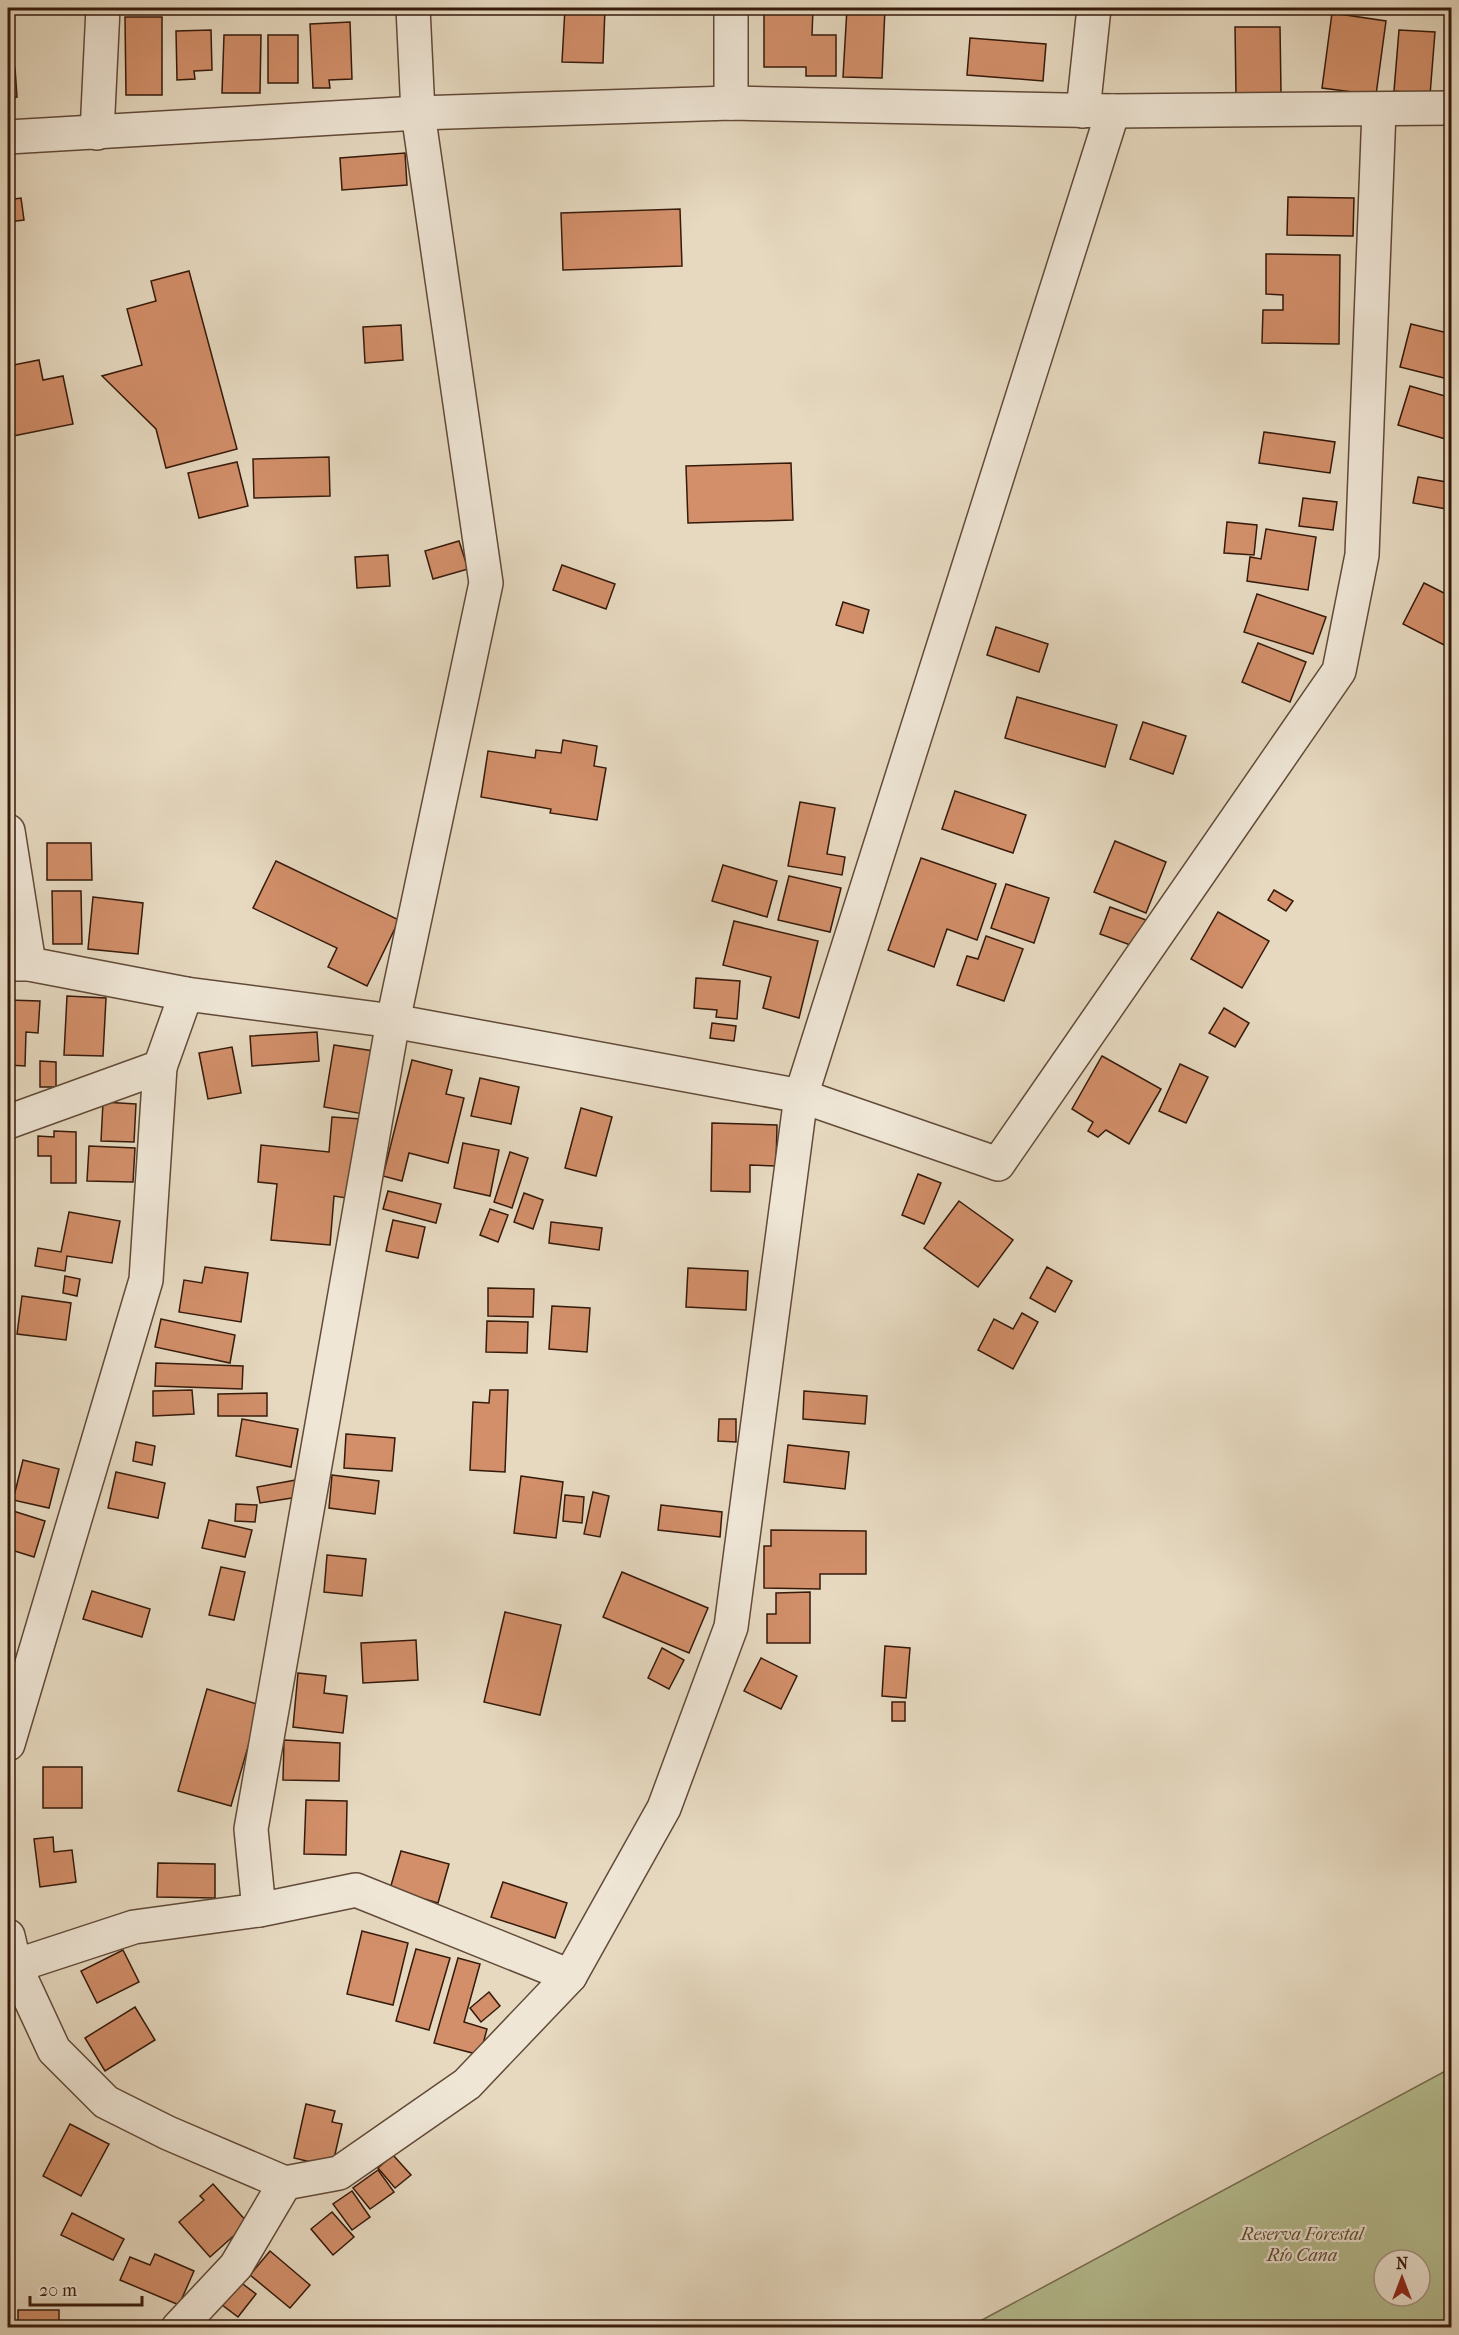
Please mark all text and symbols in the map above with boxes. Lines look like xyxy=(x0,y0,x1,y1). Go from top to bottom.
park label: Reserva Forestal Río Cana xyxy=(1240,2224,1366,2266)
north arrow xyxy=(1372,2248,1432,2308)
text: N xyxy=(1396,2254,1409,2273)
scale bar xyxy=(30,2269,142,2307)
text: 20 m xyxy=(39,2280,77,2301)

